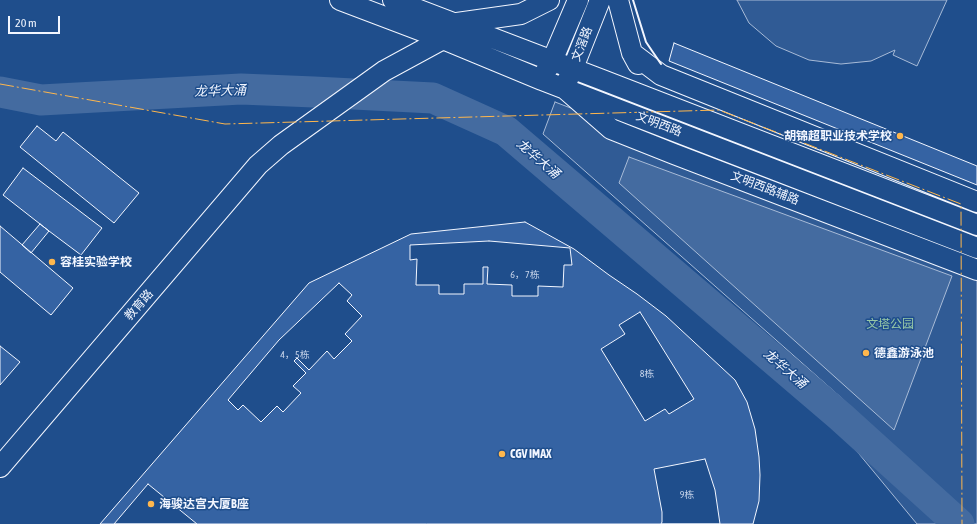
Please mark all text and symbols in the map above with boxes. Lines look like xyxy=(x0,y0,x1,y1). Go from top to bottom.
scale bar xyxy=(10,8,62,34)
text: 20 m xyxy=(15,16,37,30)
street label: 文滘路 xyxy=(569,25,595,63)
water label: 龙华大涌 xyxy=(194,82,246,100)
street label: 文明西路 xyxy=(634,109,684,139)
place label: 胡锦超职业技术学校 xyxy=(784,129,892,143)
marker: 胡锦超职业技术学校 xyxy=(895,131,905,141)
water label: 龙华大涌 xyxy=(513,136,563,182)
street label: 文明西路辅路 xyxy=(729,168,801,208)
place label: 容桂实验学校 xyxy=(60,255,132,269)
marker: 容桂实验学校 xyxy=(47,257,57,267)
house number: 6，7栋 xyxy=(510,269,540,281)
street label: 教育路 xyxy=(122,287,156,323)
park label: 文塔公园 xyxy=(866,317,914,331)
water label: 龙华大涌 xyxy=(760,346,810,392)
place label: 德鑫游泳池 xyxy=(874,346,934,360)
marker: 德鑫游泳池 xyxy=(861,348,871,358)
house number: 4，5栋 xyxy=(280,349,310,361)
house number: 8栋 xyxy=(640,368,654,380)
place label: CGV IMAX xyxy=(510,447,551,461)
marker: CGV IMAX xyxy=(497,449,507,459)
house number: 9栋 xyxy=(680,489,694,501)
place label: 海骏达宫大厦B座 xyxy=(159,497,249,511)
marker: 海骏达宫大厦B座 xyxy=(146,499,156,509)

